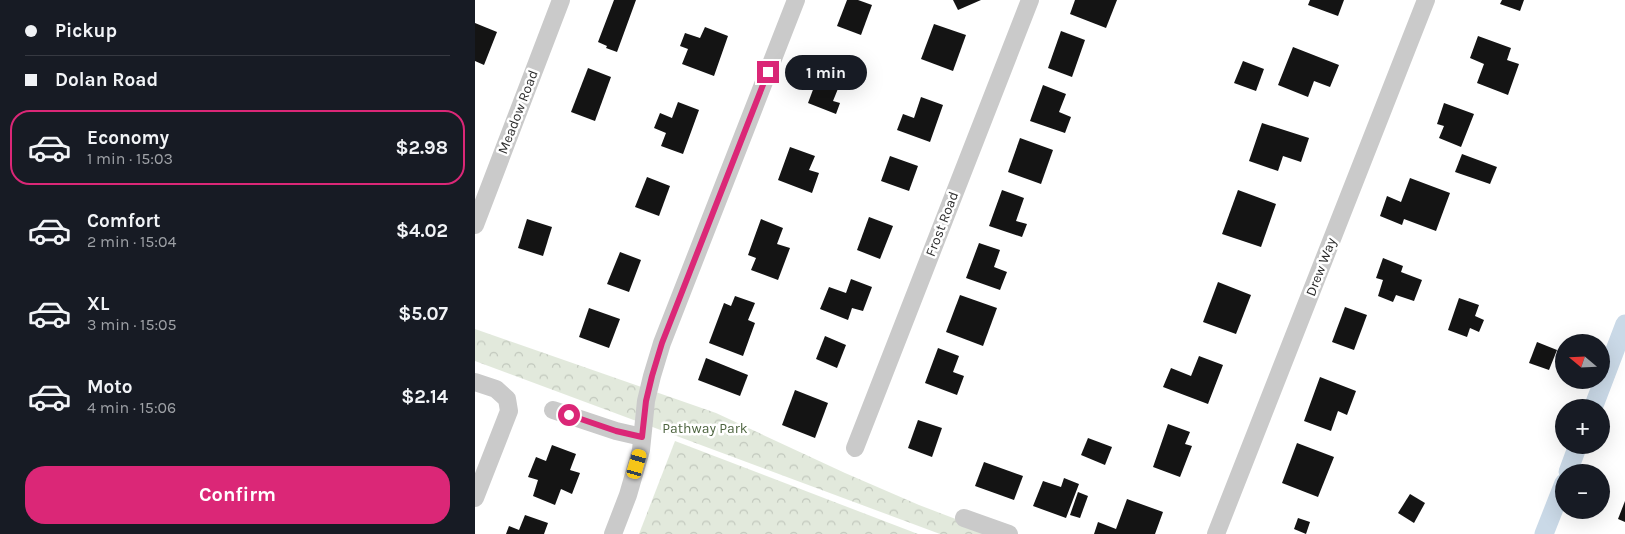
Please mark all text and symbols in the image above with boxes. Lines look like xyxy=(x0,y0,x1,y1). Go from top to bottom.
text: Pickup xyxy=(55,20,117,42)
callout: 1 min xyxy=(785,54,868,90)
route end xyxy=(757,61,779,83)
text: 1 min xyxy=(806,63,846,82)
street label: Meadow Road xyxy=(494,68,542,156)
text: Dolan Road xyxy=(55,69,158,91)
icon: car xyxy=(27,125,72,170)
text: Economy xyxy=(87,127,169,149)
text: $2.98 xyxy=(395,137,448,159)
text: 1 min · 15:03 xyxy=(87,149,173,168)
street label: Frost Road xyxy=(922,189,962,259)
icon: car xyxy=(27,208,72,253)
text: Comfort xyxy=(87,210,161,232)
text: $4.02 xyxy=(396,220,448,242)
text: 2 min · 15:04 xyxy=(87,232,176,251)
street label: Drew Way xyxy=(1302,235,1340,299)
icon: car xyxy=(27,291,72,336)
text: XL xyxy=(87,293,109,315)
text: $5.07 xyxy=(398,303,448,325)
text: 3 min · 15:05 xyxy=(87,315,177,334)
north arrow xyxy=(1555,334,1610,389)
map controls xyxy=(1555,334,1610,519)
icon: car xyxy=(27,374,72,419)
text: Moto xyxy=(87,376,133,398)
text: $2.14 xyxy=(401,386,448,408)
text: 4 min · 15:06 xyxy=(87,398,176,417)
button: + xyxy=(1555,399,1610,454)
route start xyxy=(558,404,580,426)
park label: Pathway Park xyxy=(662,420,748,437)
car xyxy=(625,448,648,480)
button: − xyxy=(1555,464,1610,519)
button: Confirm xyxy=(25,466,450,524)

